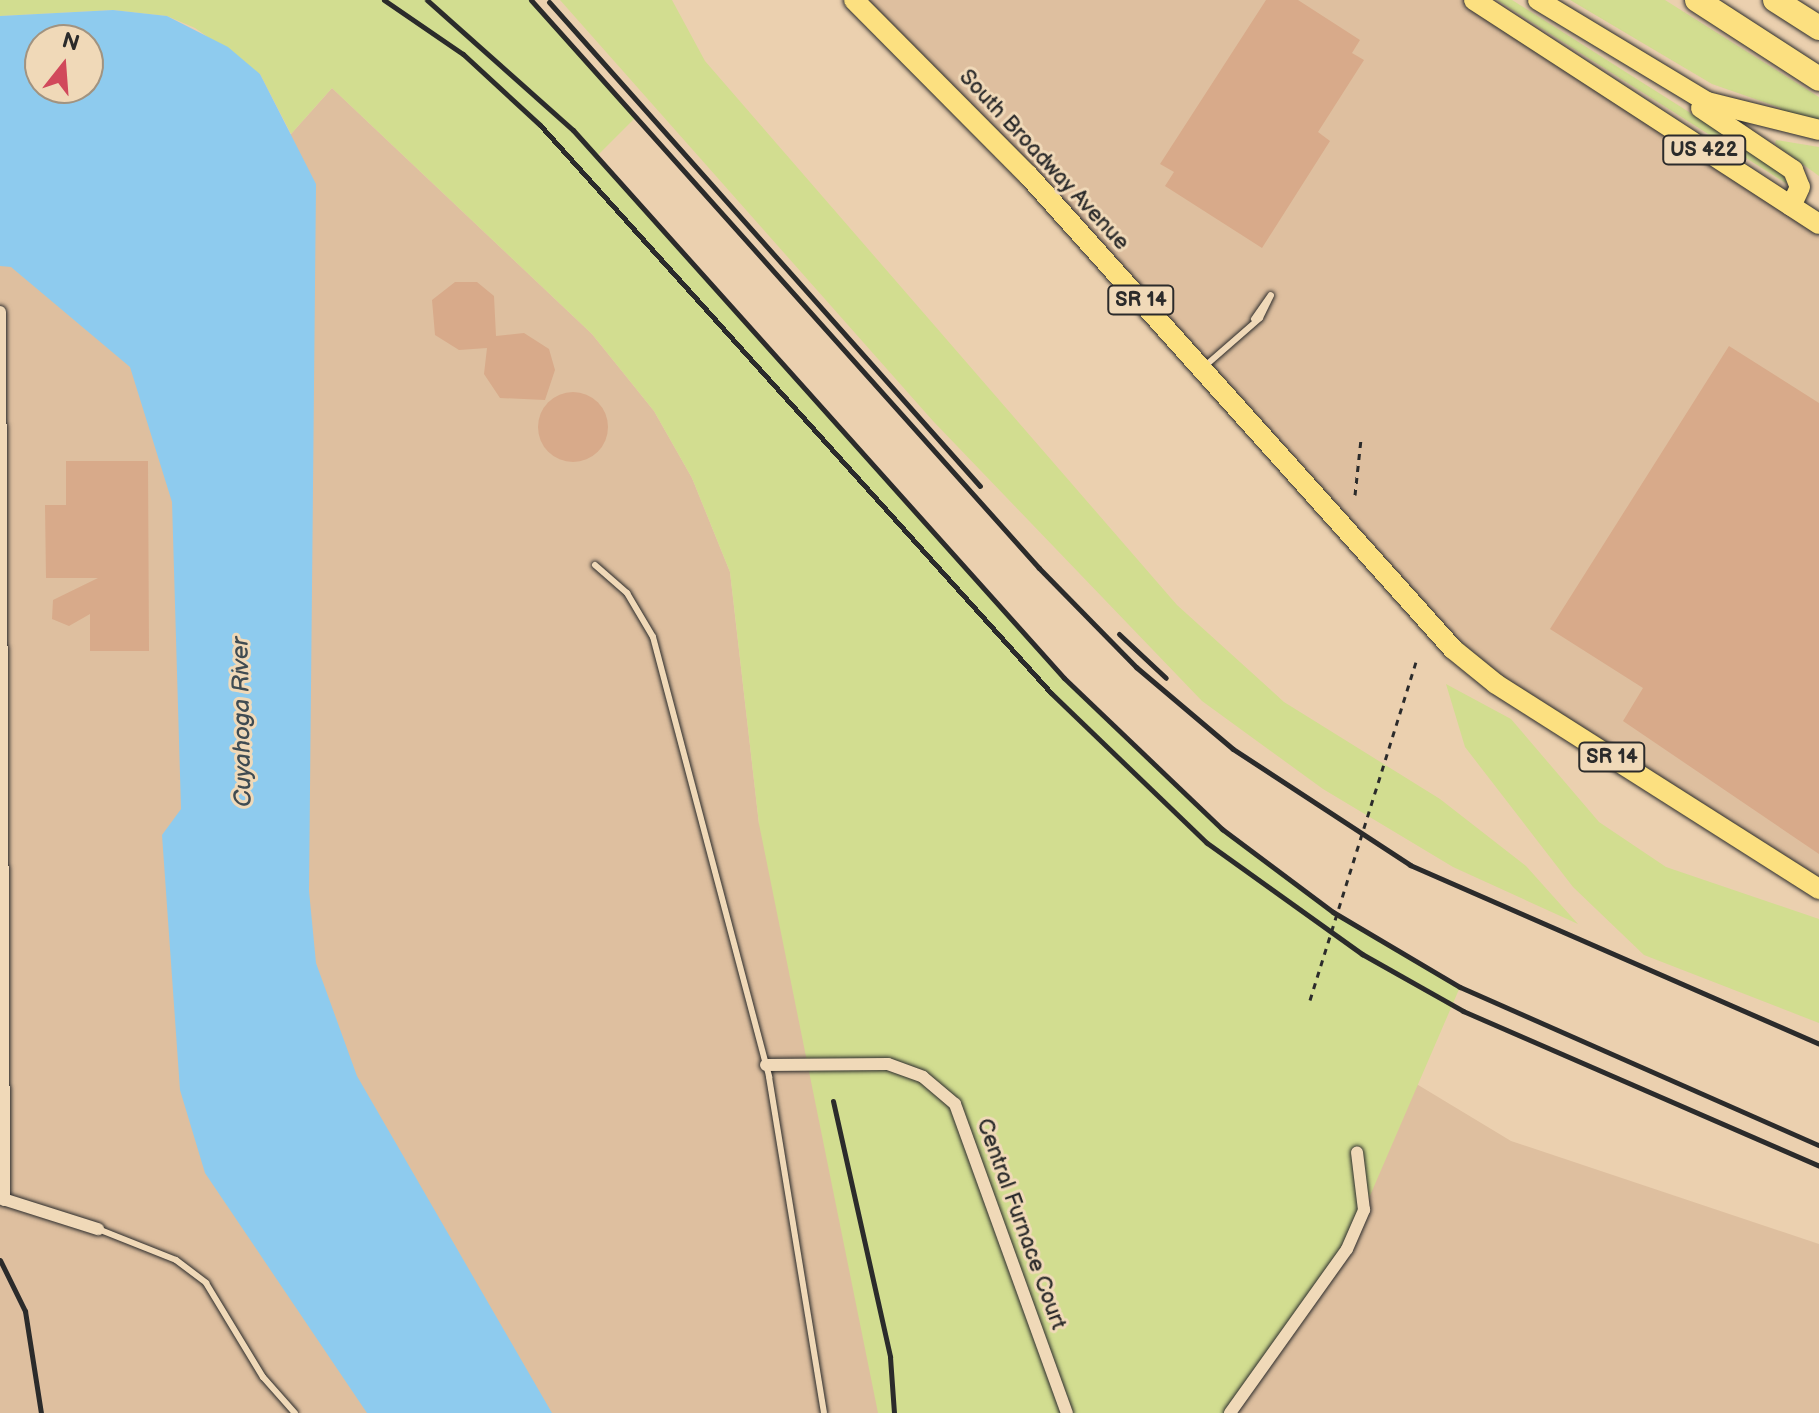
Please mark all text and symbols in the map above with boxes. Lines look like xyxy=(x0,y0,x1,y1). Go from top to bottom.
north arrow xyxy=(24,24,104,104)
text: N xyxy=(59,27,82,58)
street label: South Broadway Avenue xyxy=(953,64,1135,256)
road number: US 422 xyxy=(1662,134,1746,166)
road number: SR 14 xyxy=(1107,284,1175,316)
water label: Cuyahoga River xyxy=(226,637,258,807)
road number: SR 14 xyxy=(1578,741,1646,773)
street label: Central Furnace Court xyxy=(971,1115,1071,1333)

